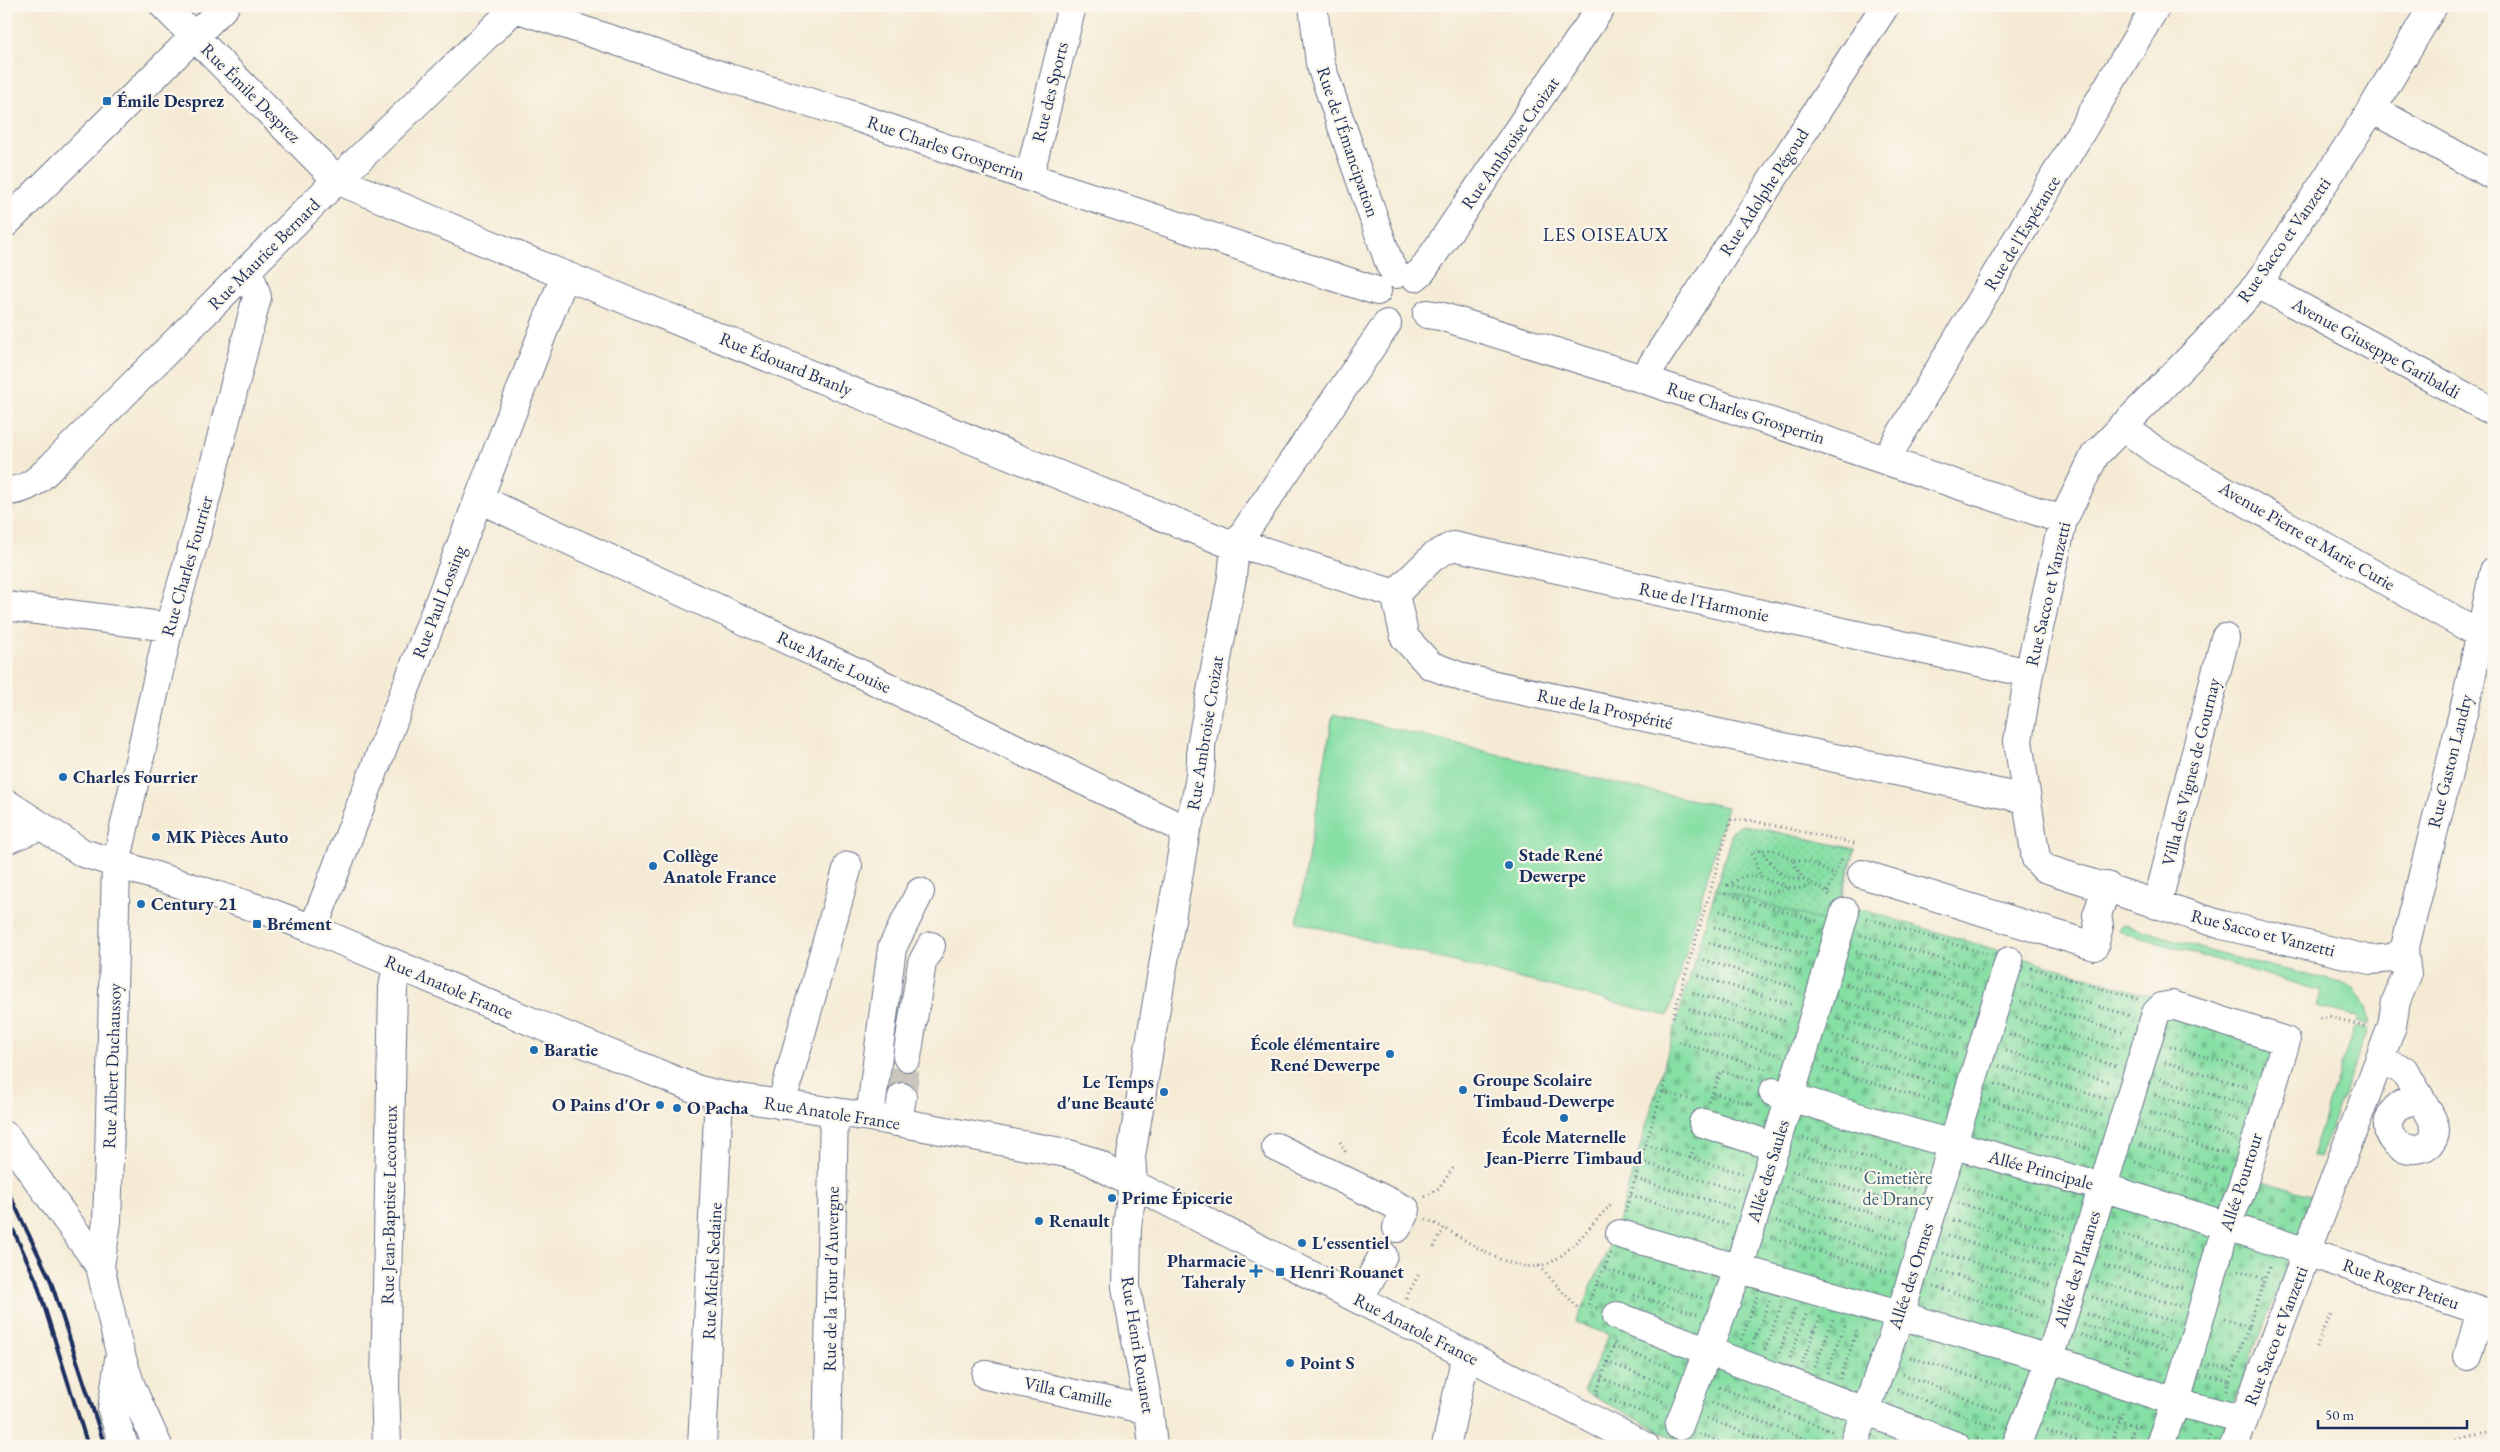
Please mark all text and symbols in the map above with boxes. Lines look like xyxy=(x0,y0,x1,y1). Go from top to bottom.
street label: Rue Émile Desprez xyxy=(197,38,306,148)
street label: Rue des Sports xyxy=(1026,39,1073,144)
street label: Rue de l'Émancipation xyxy=(1312,63,1385,221)
street label: Rue Ambroise Croizat xyxy=(1455,72,1564,213)
place label: Émile Desprez xyxy=(117,89,224,112)
marker: Émile Desprez xyxy=(101,95,113,107)
street label: Rue Charles Grosperrin xyxy=(864,110,1028,185)
street label: Rue Adolphe Pégoud xyxy=(1714,123,1814,260)
street label: Rue de l'Espérance xyxy=(1978,171,2065,294)
street label: Rue Sacco et Vanzetti xyxy=(2232,172,2336,307)
street label: Rue Maurice Bernard xyxy=(203,192,325,314)
district label: LES OISEAUX xyxy=(1543,222,1669,247)
street label: Avenue Giuseppe Garibaldi xyxy=(2287,291,2465,404)
street label: Rue Édouard Branly xyxy=(716,326,856,401)
street label: Rue Charles Grosperrin xyxy=(1664,376,1829,449)
street label: Avenue Pierre et Marie Curie xyxy=(2214,475,2399,595)
street label: Rue Charles Fourrier xyxy=(155,493,218,639)
street label: Rue Sacco et Vanzetti xyxy=(2020,519,2075,668)
street label: Rue Paul Lossing xyxy=(406,542,471,662)
street label: Rue de l'Harmonie xyxy=(1637,577,1771,627)
street label: Rue Marie Louise xyxy=(774,625,895,698)
street label: Rue Ambroise Croizat xyxy=(1181,654,1228,812)
street label: Villa des Vignes de Gournay xyxy=(2156,676,2225,868)
street label: Rue de la Prospérité xyxy=(1535,683,1675,734)
street label: Rue Gaston Landry xyxy=(2422,692,2477,830)
place label: Charles Fourrier xyxy=(73,765,198,788)
marker: Charles Fourrier xyxy=(57,771,69,783)
place label: MK Pièces Auto xyxy=(166,825,288,848)
marker: MK Pièces Auto xyxy=(150,831,162,843)
place label: Stade René Dewerpe xyxy=(1519,843,1603,887)
place label: Collège Anatole France xyxy=(662,844,777,888)
marker: Stade René Dewerpe xyxy=(1503,859,1515,871)
marker: Collège Anatole France xyxy=(647,860,659,872)
place label: Century 21 xyxy=(151,892,237,915)
marker: Century 21 xyxy=(135,898,147,910)
street label: Rue Sacco et Vanzetti xyxy=(2189,903,2338,962)
place label: Brément xyxy=(267,912,332,935)
marker: Brément xyxy=(251,918,263,930)
street label: Rue Anatole France xyxy=(382,949,517,1024)
street label: Rue Albert Duchaussoy xyxy=(97,983,126,1149)
place label: École élémentaire René Dewerpe xyxy=(1251,1032,1380,1076)
place label: Baratie xyxy=(544,1038,599,1061)
marker: Baratie xyxy=(528,1044,540,1056)
marker: École élémentaire René Dewerpe xyxy=(1384,1048,1396,1060)
place label: Groupe Scolaire Timbaud-Dewerpe xyxy=(1473,1068,1615,1112)
place label: Le Temps d'une Beauté xyxy=(1057,1070,1154,1114)
marker: Groupe Scolaire Timbaud-Dewerpe xyxy=(1457,1084,1469,1096)
marker: Le Temps d'une Beauté xyxy=(1158,1086,1170,1098)
street label: Rue Anatole France xyxy=(763,1090,902,1135)
place label: O Pains d'Or xyxy=(552,1093,651,1116)
place label: O Pacha xyxy=(687,1096,749,1119)
marker: O Pains d'Or xyxy=(654,1099,666,1111)
marker: O Pacha xyxy=(671,1102,683,1114)
street label: Rue Jean-Baptiste Lecouteux xyxy=(375,1105,402,1305)
marker: École Maternelle Jean-Pierre Timbaud xyxy=(1558,1112,1570,1124)
street label: Allée des Saules xyxy=(1741,1116,1794,1226)
place label: École Maternelle Jean-Pierre Timbaud xyxy=(1483,1125,1643,1169)
street label: Allée Pourtour xyxy=(2214,1130,2267,1235)
street label: Allée Principale xyxy=(1985,1144,2096,1195)
park label: Cimetière de Drancy xyxy=(1863,1166,1934,1210)
street label: Rue de la Tour d'Auvergne xyxy=(817,1186,844,1372)
place label: Prime Épicerie xyxy=(1122,1186,1233,1209)
marker: Prime Épicerie xyxy=(1106,1192,1118,1204)
street label: Rue Michel Sedaine xyxy=(696,1202,727,1340)
street label: Allée des Platanes xyxy=(2048,1208,2105,1331)
place label: Renault xyxy=(1049,1209,1110,1232)
marker: Renault xyxy=(1033,1215,1045,1227)
street label: Allée des Ormes xyxy=(1882,1219,1939,1333)
place label: L'essentiel xyxy=(1312,1231,1389,1254)
marker: L'essentiel xyxy=(1296,1237,1308,1249)
place label: Pharmacie Taheraly xyxy=(1167,1249,1246,1293)
street label: Rue Roger Petieu xyxy=(2340,1253,2463,1314)
place label: Henri Rouanet xyxy=(1290,1260,1404,1283)
street label: Rue Sacco et Vanzetti xyxy=(2238,1262,2313,1409)
marker: Pharmacie Taheraly xyxy=(1250,1265,1262,1277)
marker: Henri Rouanet xyxy=(1274,1266,1286,1278)
street label: Rue Henri Rouanet xyxy=(1116,1275,1161,1416)
street label: Rue Anatole France xyxy=(1350,1287,1483,1370)
place label: Point S xyxy=(1300,1351,1355,1374)
marker: Point S xyxy=(1284,1357,1296,1369)
street label: Villa Camille xyxy=(1022,1371,1114,1412)
scale bar xyxy=(2318,1397,2466,1429)
text: 50 m xyxy=(2325,1405,2354,1424)

